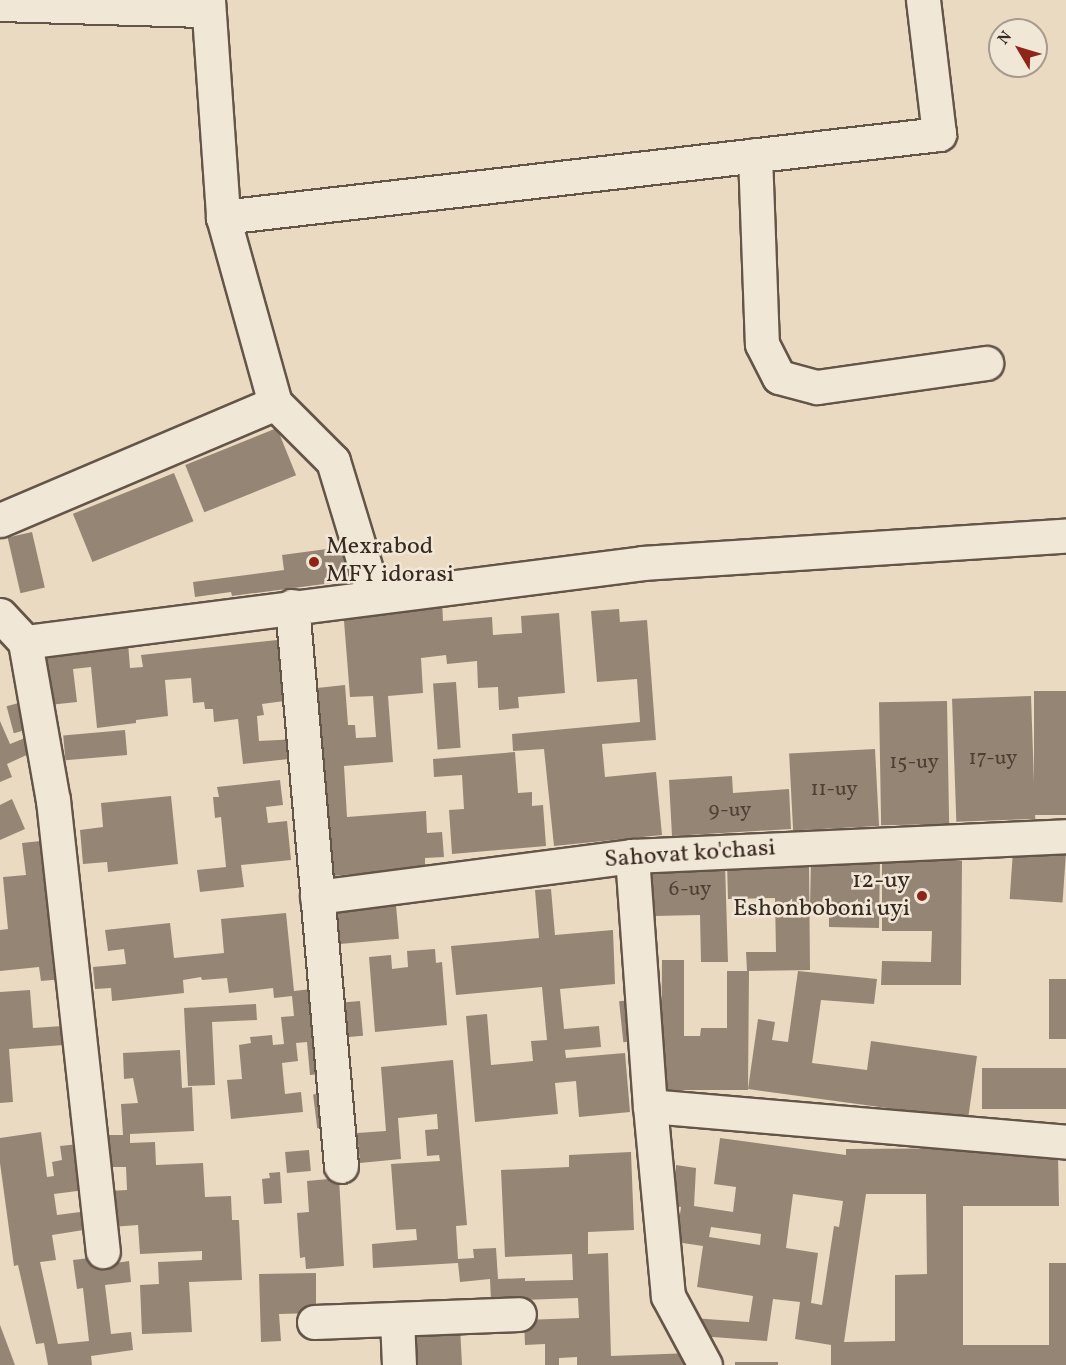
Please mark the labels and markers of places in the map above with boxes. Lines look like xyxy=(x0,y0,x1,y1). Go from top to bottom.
place label: Mexrabod MFY idorasi xyxy=(326,534,455,590)
marker: Mexrabod MFY idorasi xyxy=(307,555,321,569)
place label: 12-uy Eshonboboni uyi xyxy=(733,868,910,924)
marker: 12-uy Eshonboboni uyi xyxy=(915,889,929,903)

